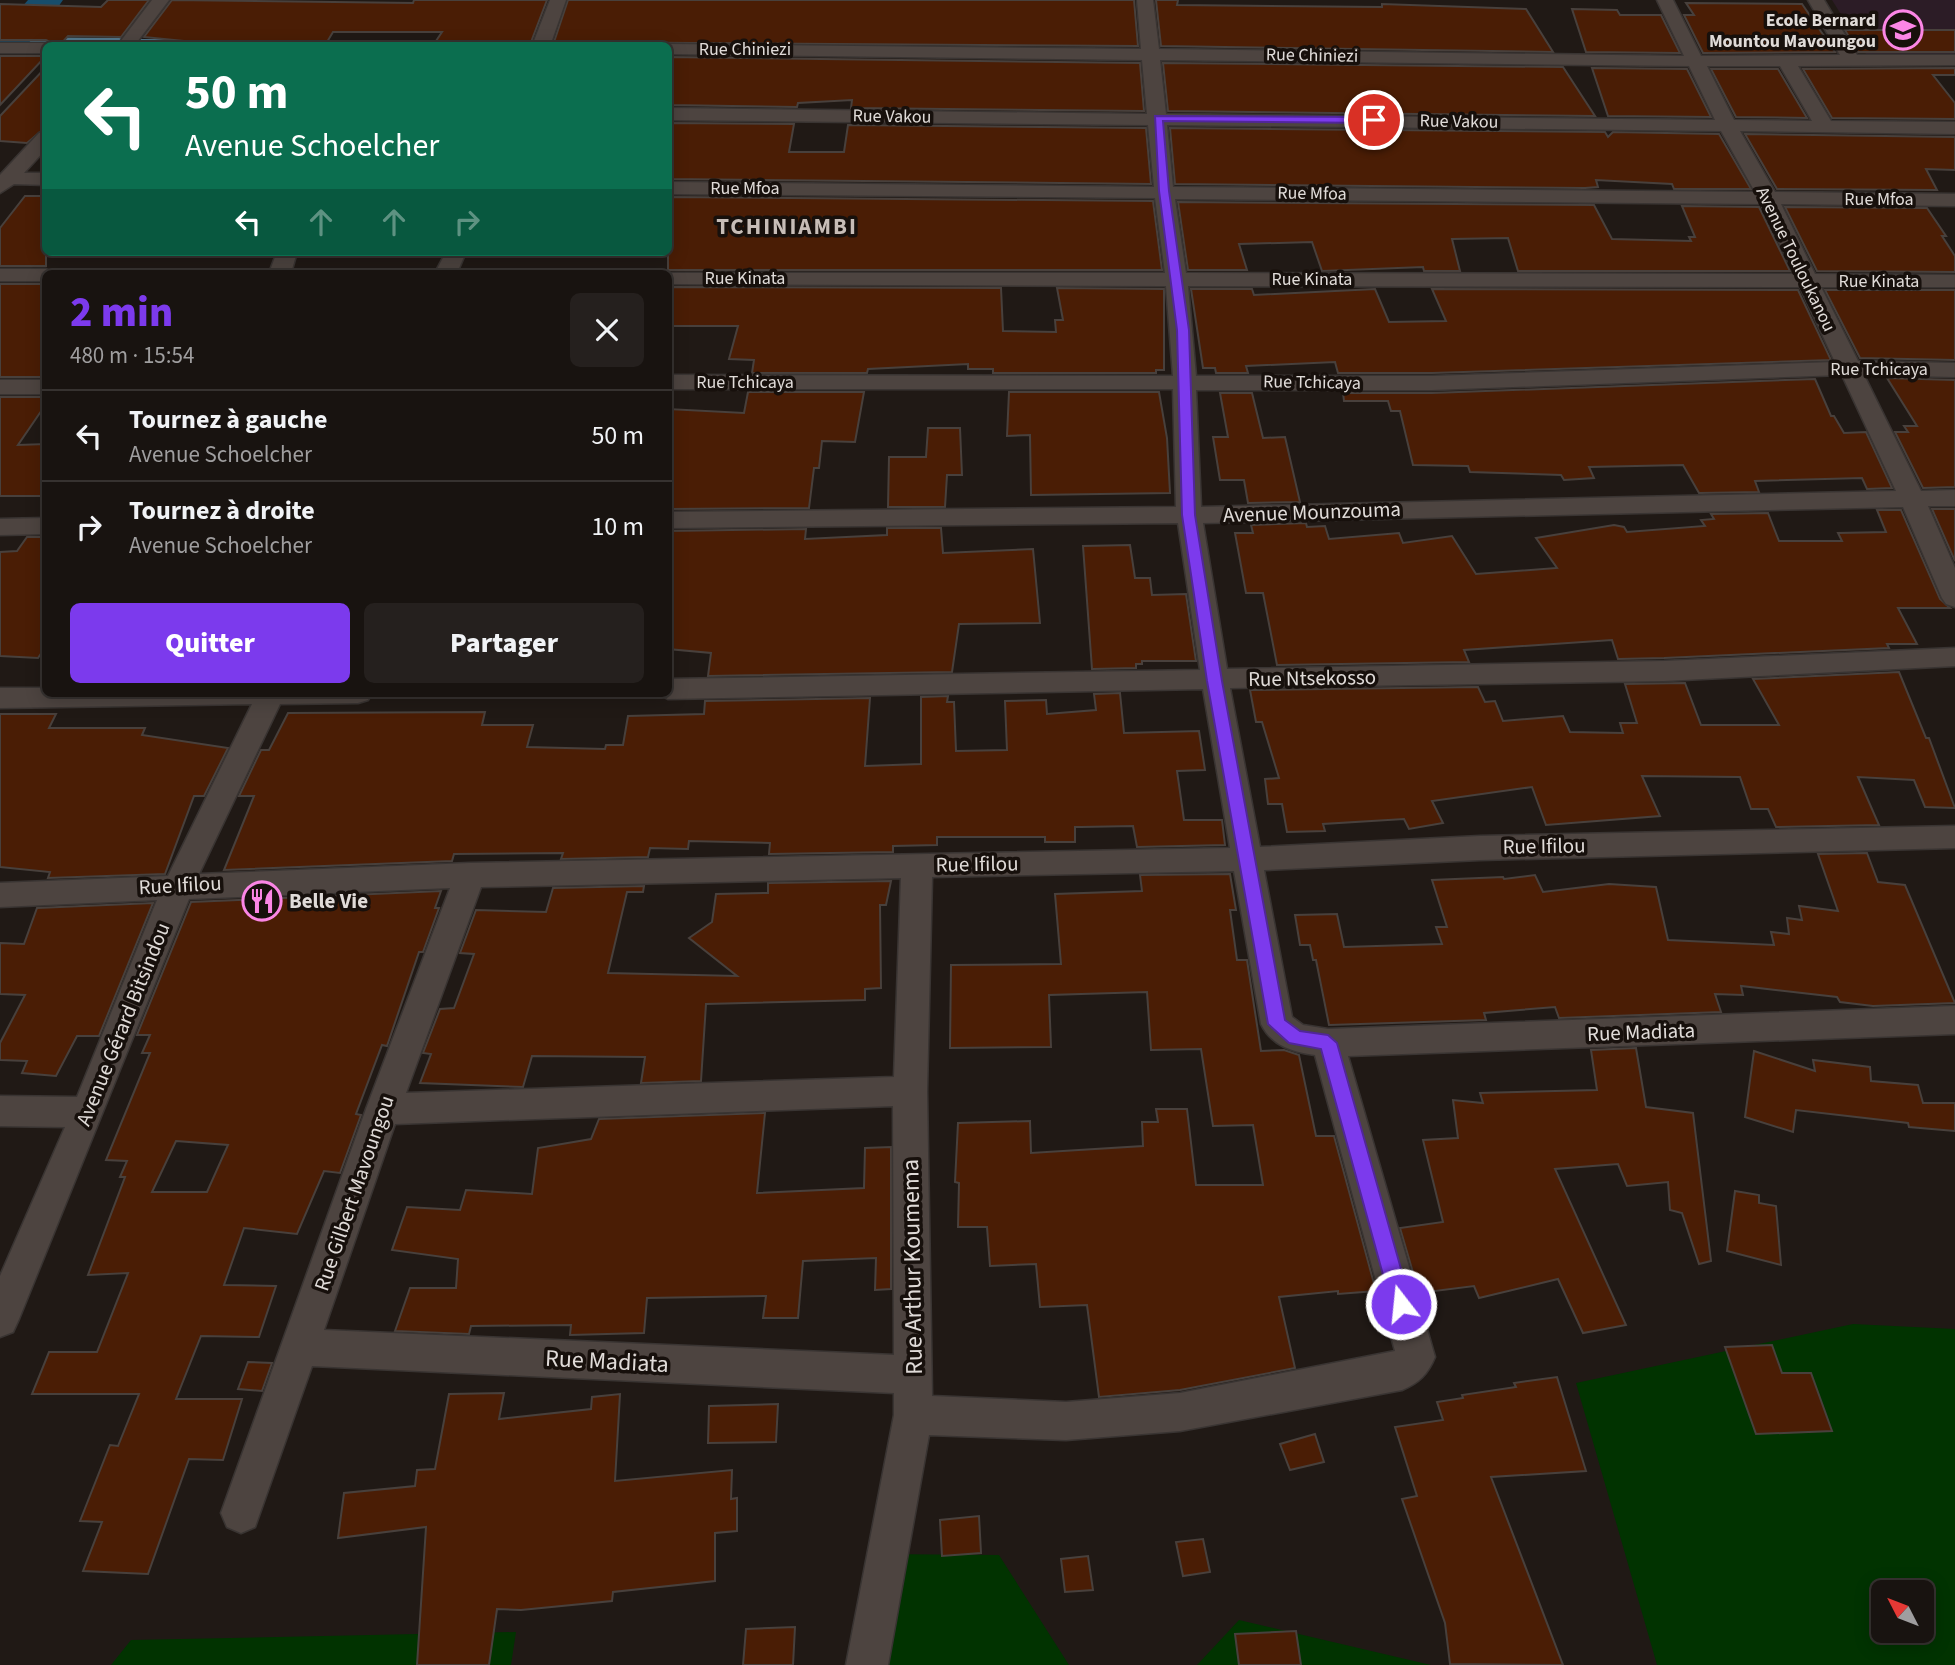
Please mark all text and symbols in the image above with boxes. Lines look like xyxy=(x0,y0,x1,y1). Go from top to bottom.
place label: Ecole Bernard Mountou Mavoungou xyxy=(1709,8,1876,54)
school or university icon: Ecole Bernard Mountou Mavoungou xyxy=(1882,9,1924,51)
street label: Rue Chiniezi xyxy=(699,37,791,62)
street label: Rue Chiniezi xyxy=(1266,42,1358,69)
text: 50 m xyxy=(185,58,289,128)
icon: left xyxy=(70,70,161,161)
pin xyxy=(1344,90,1404,150)
icon: arrive xyxy=(1355,101,1393,139)
street label: Rue Vakou xyxy=(852,103,932,130)
street label: Rue Vakou xyxy=(1419,108,1499,135)
text: Avenue Schoelcher xyxy=(185,123,439,169)
street label: Rue Mfoa xyxy=(710,176,780,201)
street label: Rue Mfoa xyxy=(1277,180,1347,207)
street label: Avenue Touloukanou xyxy=(1750,183,1842,336)
street label: Rue Mfoa xyxy=(1844,187,1914,212)
icon: left xyxy=(229,203,267,241)
icon: ahead xyxy=(302,203,340,241)
icon: ahead xyxy=(375,203,413,241)
icon: right xyxy=(448,203,486,241)
district label: TCHINIAMBI xyxy=(716,210,858,243)
street label: Rue Kinata xyxy=(705,266,785,291)
street label: Rue Kinata xyxy=(1272,267,1352,292)
street label: Rue Kinata xyxy=(1839,269,1919,294)
text: 2 min xyxy=(70,283,173,343)
button: close xyxy=(570,293,644,367)
text: 480 m · 15:54 xyxy=(70,339,194,372)
street label: Rue Tchicaya xyxy=(1830,357,1928,382)
street label: Rue Tchicaya xyxy=(1263,369,1361,396)
street label: Rue Tchicaya xyxy=(696,370,794,395)
text: Tournez à gauche xyxy=(129,401,328,438)
icon: left xyxy=(70,417,108,455)
text: 50 m xyxy=(591,417,644,454)
text: Avenue Schoelcher xyxy=(129,438,312,471)
text: Tournez à droite xyxy=(129,492,315,529)
street label: Avenue Mounzouma xyxy=(1223,494,1401,530)
icon: right xyxy=(70,508,108,546)
text: 10 m xyxy=(591,508,644,545)
text: Avenue Schoelcher xyxy=(129,529,312,562)
button: Quitter xyxy=(70,603,350,683)
button: Partager xyxy=(364,603,644,683)
street label: Rue Ntsekosso xyxy=(1248,662,1376,694)
street label: Rue Ifilou xyxy=(1502,830,1586,862)
street label: Rue Ifilou xyxy=(935,848,1019,880)
street label: Rue Ifilou xyxy=(138,868,222,902)
restaurant icon: Belle Vie xyxy=(241,880,283,922)
place label: Belle Vie xyxy=(289,886,368,916)
street label: Avenue Gérard Bitsindou xyxy=(68,918,178,1130)
street label: Rue Madiata xyxy=(1586,1015,1696,1049)
street label: Rue Gilbert Mavoungou xyxy=(306,1091,402,1295)
street label: Rue Arthur Koumema xyxy=(893,1159,932,1375)
position arrow xyxy=(1364,1267,1438,1341)
street label: Rue Madiata xyxy=(544,1341,670,1382)
north arrow xyxy=(1871,1580,1934,1643)
map controls xyxy=(1871,1580,1934,1643)

